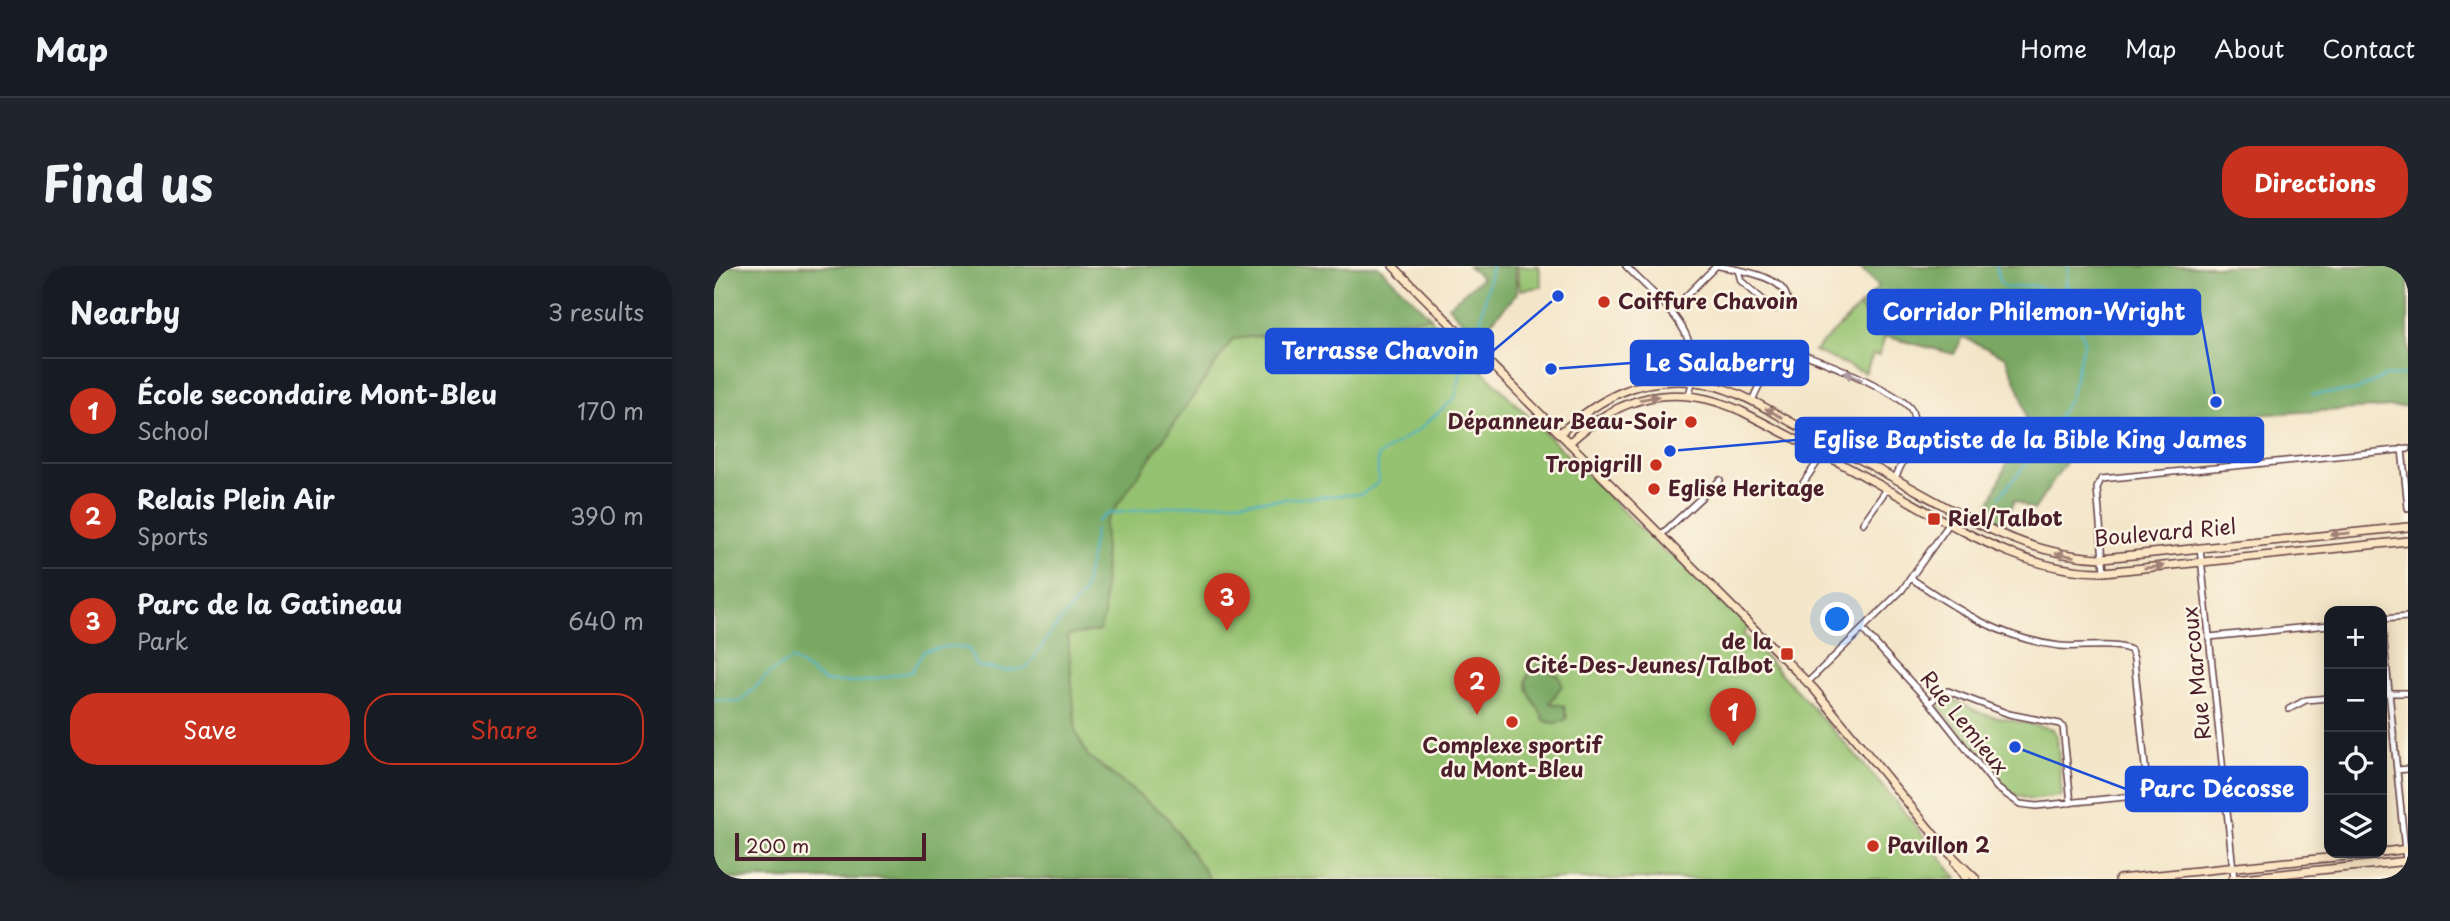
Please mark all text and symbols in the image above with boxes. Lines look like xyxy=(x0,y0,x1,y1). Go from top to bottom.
text: Map xyxy=(35,23,108,73)
text: Home xyxy=(2020,30,2087,66)
text: Map xyxy=(2125,30,2176,66)
text: About xyxy=(2214,30,2284,66)
text: Contact xyxy=(2322,30,2415,66)
text: Find us xyxy=(42,145,213,219)
button: Directions xyxy=(2222,146,2408,218)
place label: Coiffure Chavoin xyxy=(1618,284,1798,316)
text: Nearby xyxy=(70,289,180,334)
callout: Corridor Philemon-Wright xyxy=(1868,290,2200,334)
text: Corridor Philemon-Wright xyxy=(1882,293,2186,328)
text: 3 results xyxy=(548,294,644,329)
marker: Coiffure Chavoin xyxy=(1596,294,1612,310)
callout: Terrasse Chavoin xyxy=(1266,329,1493,373)
text: Terrasse Chavoin xyxy=(1281,332,1479,367)
callout: Le Salaberry xyxy=(1631,341,1808,385)
text: Le Salaberry xyxy=(1645,344,1795,379)
one-way arrow xyxy=(1842,370,1863,381)
text: École secondaire Mont-Bleu xyxy=(137,374,497,413)
one-way arrow xyxy=(1638,392,1660,403)
text: 1 xyxy=(88,393,99,428)
text: 170 m xyxy=(577,393,644,428)
place label: Dépanneur Beau-Soir xyxy=(1448,404,1677,436)
one-way arrow xyxy=(1763,407,1783,419)
text: School xyxy=(137,413,209,448)
marker: Dépanneur Beau-Soir xyxy=(1683,414,1699,430)
callout: Eglise Baptiste de la Bible King James xyxy=(1796,418,2263,462)
text: Eglise Baptiste de la Bible King James xyxy=(1813,421,2247,456)
place label: Tropigrill xyxy=(1545,447,1642,479)
marker: Tropigrill xyxy=(1648,457,1664,473)
place label: Eglise Heritage xyxy=(1668,471,1824,503)
text: Relais Plein Air xyxy=(137,479,335,518)
marker: Eglise Heritage xyxy=(1646,481,1662,497)
text: 2 xyxy=(85,498,101,533)
text: 390 m xyxy=(570,498,644,533)
place label: Riel/Talbot xyxy=(1948,501,2063,533)
street label: Boulevard Riel xyxy=(2092,509,2237,553)
marker: Riel/Talbot xyxy=(1926,511,1942,527)
text: Sports xyxy=(137,518,208,553)
one-way arrow xyxy=(2329,529,2351,540)
one-way arrow xyxy=(2054,549,2076,560)
one-way arrow xyxy=(2143,561,2165,572)
pin: 3 xyxy=(1204,573,1250,631)
text: Parc de la Gatineau xyxy=(137,584,402,623)
your location xyxy=(1820,602,1854,636)
text: 3 xyxy=(85,603,101,638)
text: 640 m xyxy=(568,603,644,638)
street label: Rue Marcoux xyxy=(2172,605,2218,742)
map controls xyxy=(2324,606,2387,858)
button: + xyxy=(2324,606,2387,669)
text: Park xyxy=(137,623,188,658)
place label: de la Cité-Des-Jeunes/Talbot xyxy=(1525,624,1773,680)
marker: de la Cité-Des-Jeunes/Talbot xyxy=(1779,646,1795,662)
pin: 2 xyxy=(1454,657,1500,715)
street label: Rue Lemieux xyxy=(1914,663,2017,780)
button: − xyxy=(2324,669,2387,732)
pin: 1 xyxy=(1710,688,1756,746)
button: Save xyxy=(70,693,350,765)
button: Share xyxy=(364,693,644,765)
marker: Complexe sportif du Mont-Bleu xyxy=(1504,714,1520,730)
place label: Complexe sportif du Mont-Bleu xyxy=(1422,728,1603,784)
button: locate xyxy=(2324,732,2387,795)
callout: Parc Décosse xyxy=(2126,767,2307,811)
text: Parc Décosse xyxy=(2140,770,2295,805)
button: layers xyxy=(2324,795,2387,858)
place label: Pavillon 2 xyxy=(1887,828,1990,860)
scale bar xyxy=(735,830,926,862)
text: 200 m xyxy=(746,831,809,859)
marker: Pavillon 2 xyxy=(1865,838,1881,854)

